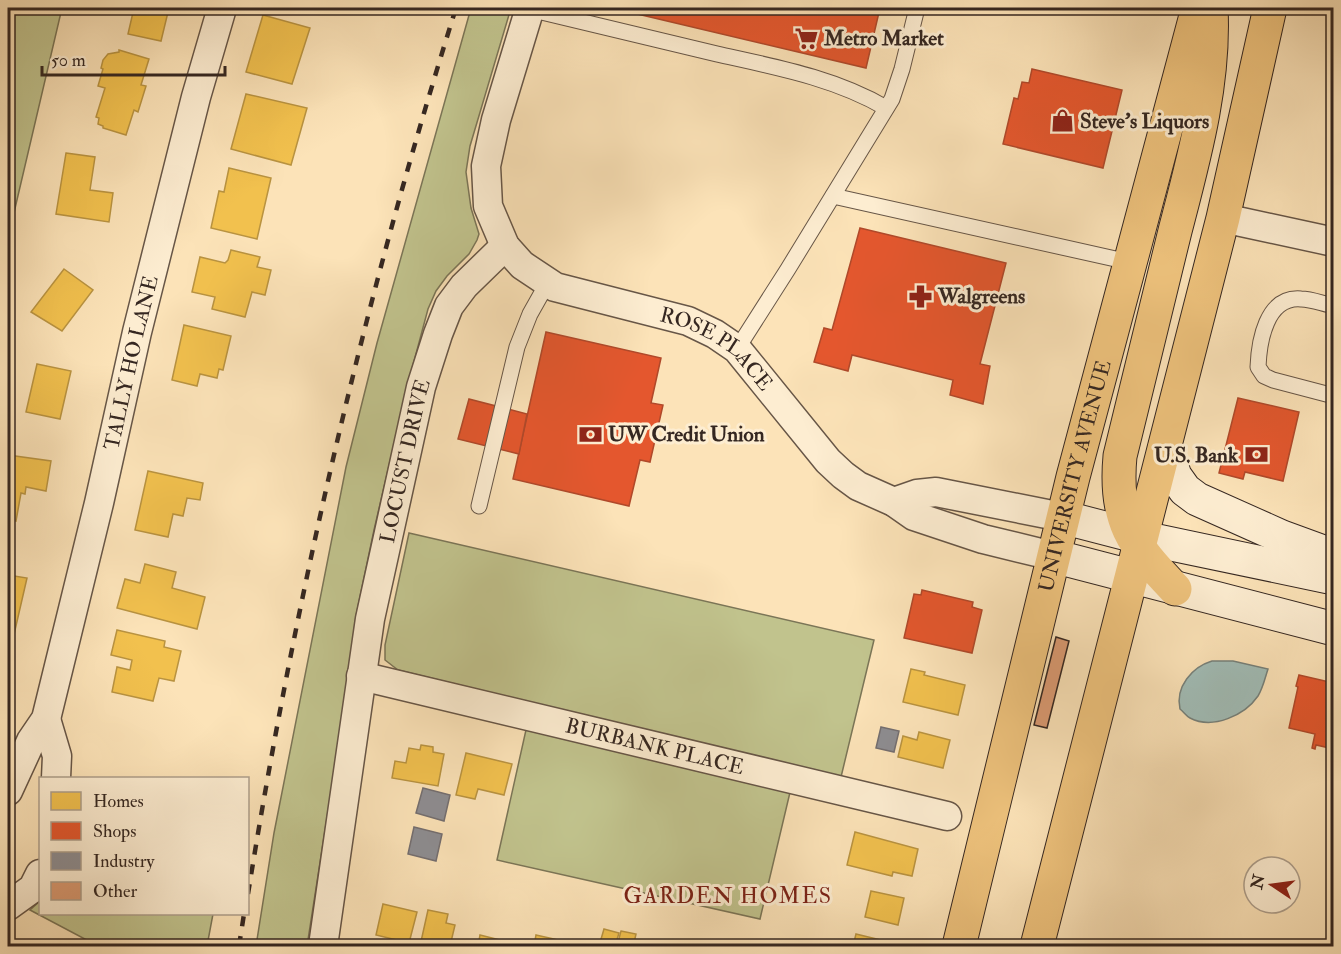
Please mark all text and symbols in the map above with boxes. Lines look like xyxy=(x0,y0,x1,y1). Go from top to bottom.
supermarket icon: Metro Market xyxy=(793,25,819,51)
place label: Metro Market xyxy=(823,25,944,52)
scale bar xyxy=(42,39,225,77)
text: 50 m xyxy=(51,49,86,72)
shop icon: Steve's Liquors xyxy=(1049,108,1075,134)
place label: Steve's Liquors xyxy=(1080,108,1209,135)
street label: TALLY HO LANE xyxy=(98,273,164,452)
pharmacy icon: Walgreens xyxy=(907,283,933,309)
place label: Walgreens xyxy=(937,283,1025,310)
street label: ROSE PLACE xyxy=(657,301,779,396)
street label: UNIVERSITY AVENUE xyxy=(1032,357,1117,595)
street label: LOCUST DRIVE xyxy=(374,375,436,546)
bank icon: UW Credit Union xyxy=(577,421,603,447)
place label: UW Credit Union xyxy=(608,421,765,448)
place label: U.S. Bank xyxy=(1154,442,1239,469)
bank icon: U.S. Bank xyxy=(1243,442,1269,468)
street label: BURBANK PLACE xyxy=(563,712,747,781)
legend xyxy=(39,777,249,915)
text: Homes xyxy=(93,790,144,813)
text: Shops xyxy=(93,820,136,843)
text: Industry xyxy=(93,850,155,873)
north arrow xyxy=(1242,855,1302,915)
text: N xyxy=(1247,872,1270,892)
text: Other xyxy=(93,880,137,903)
district label: GARDEN HOMES xyxy=(624,882,832,910)

